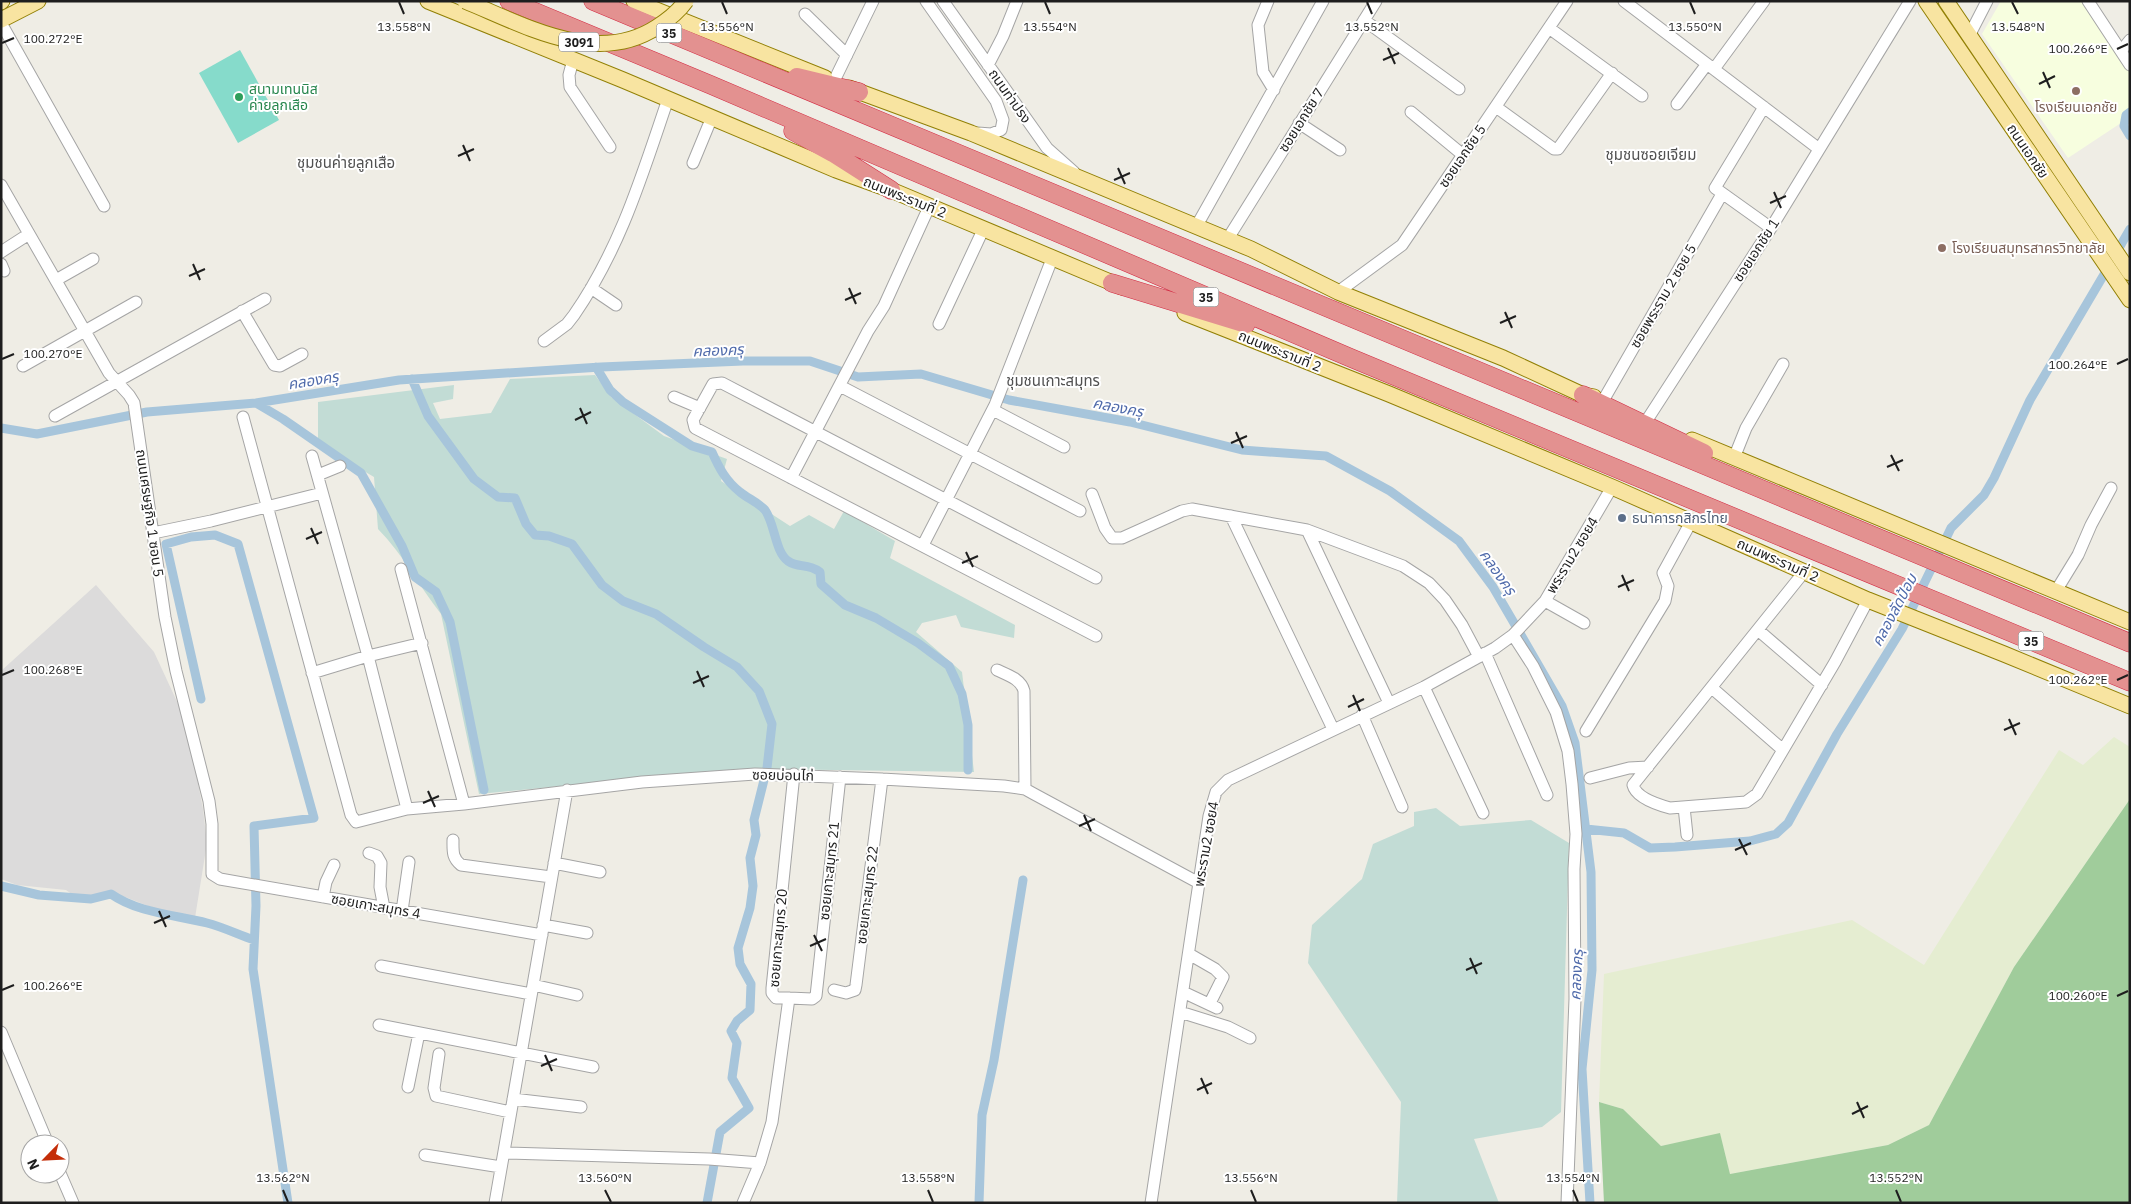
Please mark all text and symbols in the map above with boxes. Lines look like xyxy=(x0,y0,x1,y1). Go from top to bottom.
text: 13.558°N xyxy=(377,19,431,34)
text: 13.556°N xyxy=(700,19,754,34)
text: 13.554°N xyxy=(1023,19,1077,34)
text: 13.552°N xyxy=(1345,19,1399,34)
text: 13.550°N xyxy=(1668,19,1722,34)
text: 13.548°N xyxy=(1991,19,2045,34)
road number: 35 xyxy=(656,23,682,42)
text: 100.272°E xyxy=(23,31,83,46)
road number: 3091 xyxy=(559,32,599,52)
text: 100.266°E xyxy=(2048,41,2108,56)
street label: ถนนท่าปรง xyxy=(985,65,1035,127)
place label: สนามเทนนิส ค่ายลูกเสือ xyxy=(249,80,318,114)
street label: ซอยเอกชัย 7 xyxy=(1274,85,1328,155)
marker: โรงเรียนเอกชัย xyxy=(2070,85,2082,97)
marker: สนามเทนนิส ค่ายลูกเสือ xyxy=(233,91,245,103)
place label: โรงเรียนเอกชัย xyxy=(2035,98,2117,116)
street label: ถนนเอกชัย xyxy=(2003,120,2053,182)
street label: ซอยเอกชัย 5 xyxy=(1434,121,1490,191)
district label: ชุมชนซอยเจียม xyxy=(1606,145,1696,164)
district label: ชุมชนค่ายลูกเสือ xyxy=(297,153,395,172)
street label: ถนนพระรามที่ 2 xyxy=(861,171,950,222)
street label: ซอยเอกชัย 1 xyxy=(1729,215,1783,285)
place label: โรงเรียนสมุทรสาครวิทยาลัย xyxy=(1952,239,2105,257)
street label: ซอยพระราม 2 ซอย 5 xyxy=(1626,241,1700,351)
marker: โรงเรียนสมุทรสาครวิทยาลัย xyxy=(1936,242,1948,254)
road number: 35 xyxy=(1194,288,1218,306)
street label: ถนนพระรามที่ 2 xyxy=(1236,325,1325,376)
water label: คลองครุ xyxy=(692,340,745,360)
text: 100.270°E xyxy=(23,346,83,361)
text: 100.264°E xyxy=(2048,357,2108,372)
water label: คลองครุ xyxy=(286,366,341,393)
district label: ชุมชนเกาะสมุทร xyxy=(1006,371,1100,390)
water label: คลองครุ xyxy=(1091,393,1146,422)
street label: ถนนเศรษฐกิจ 1 ซอน 5 xyxy=(132,448,168,578)
place label: ธนาคารกสิกรไทย xyxy=(1632,509,1728,527)
marker: ธนาคารกสิกรไทย xyxy=(1616,512,1628,524)
street label: พระราม2 ซอย4 xyxy=(1542,513,1602,597)
street label: ถนนพระรามที่ 2 xyxy=(1734,533,1822,586)
water label: คลองครุ xyxy=(1476,546,1521,600)
water label: คลองลัดป้อม xyxy=(1867,569,1922,649)
road number: 35 xyxy=(2018,631,2044,650)
text: 100.268°E xyxy=(23,662,83,677)
text: 100.262°E xyxy=(2048,672,2108,687)
street label: ซอยบ่อนไก่ xyxy=(752,765,814,785)
street label: พระราม2 ซอย4 xyxy=(1190,800,1222,888)
street label: ซอยเกาะสมุทร 21 xyxy=(815,821,843,921)
street label: ซอยเกาะสมุทร 22 xyxy=(852,845,882,945)
street label: ซอยเกาะสมุทร 20 xyxy=(765,888,791,988)
street label: ซอยเกาะสมุทร 4 xyxy=(330,889,422,923)
water label: คลองครุ xyxy=(1565,947,1587,1001)
text: 100.266°E xyxy=(23,978,83,993)
text: 100.260°E xyxy=(2048,988,2108,1003)
north arrow xyxy=(20,1134,70,1184)
text: N xyxy=(23,1156,43,1173)
text: 13.562°N xyxy=(256,1170,310,1185)
text: 13.560°N xyxy=(578,1170,632,1185)
text: 13.558°N xyxy=(901,1170,955,1185)
text: 13.556°N xyxy=(1224,1170,1278,1185)
text: 13.554°N xyxy=(1546,1170,1600,1185)
text: 13.552°N xyxy=(1869,1170,1923,1185)

